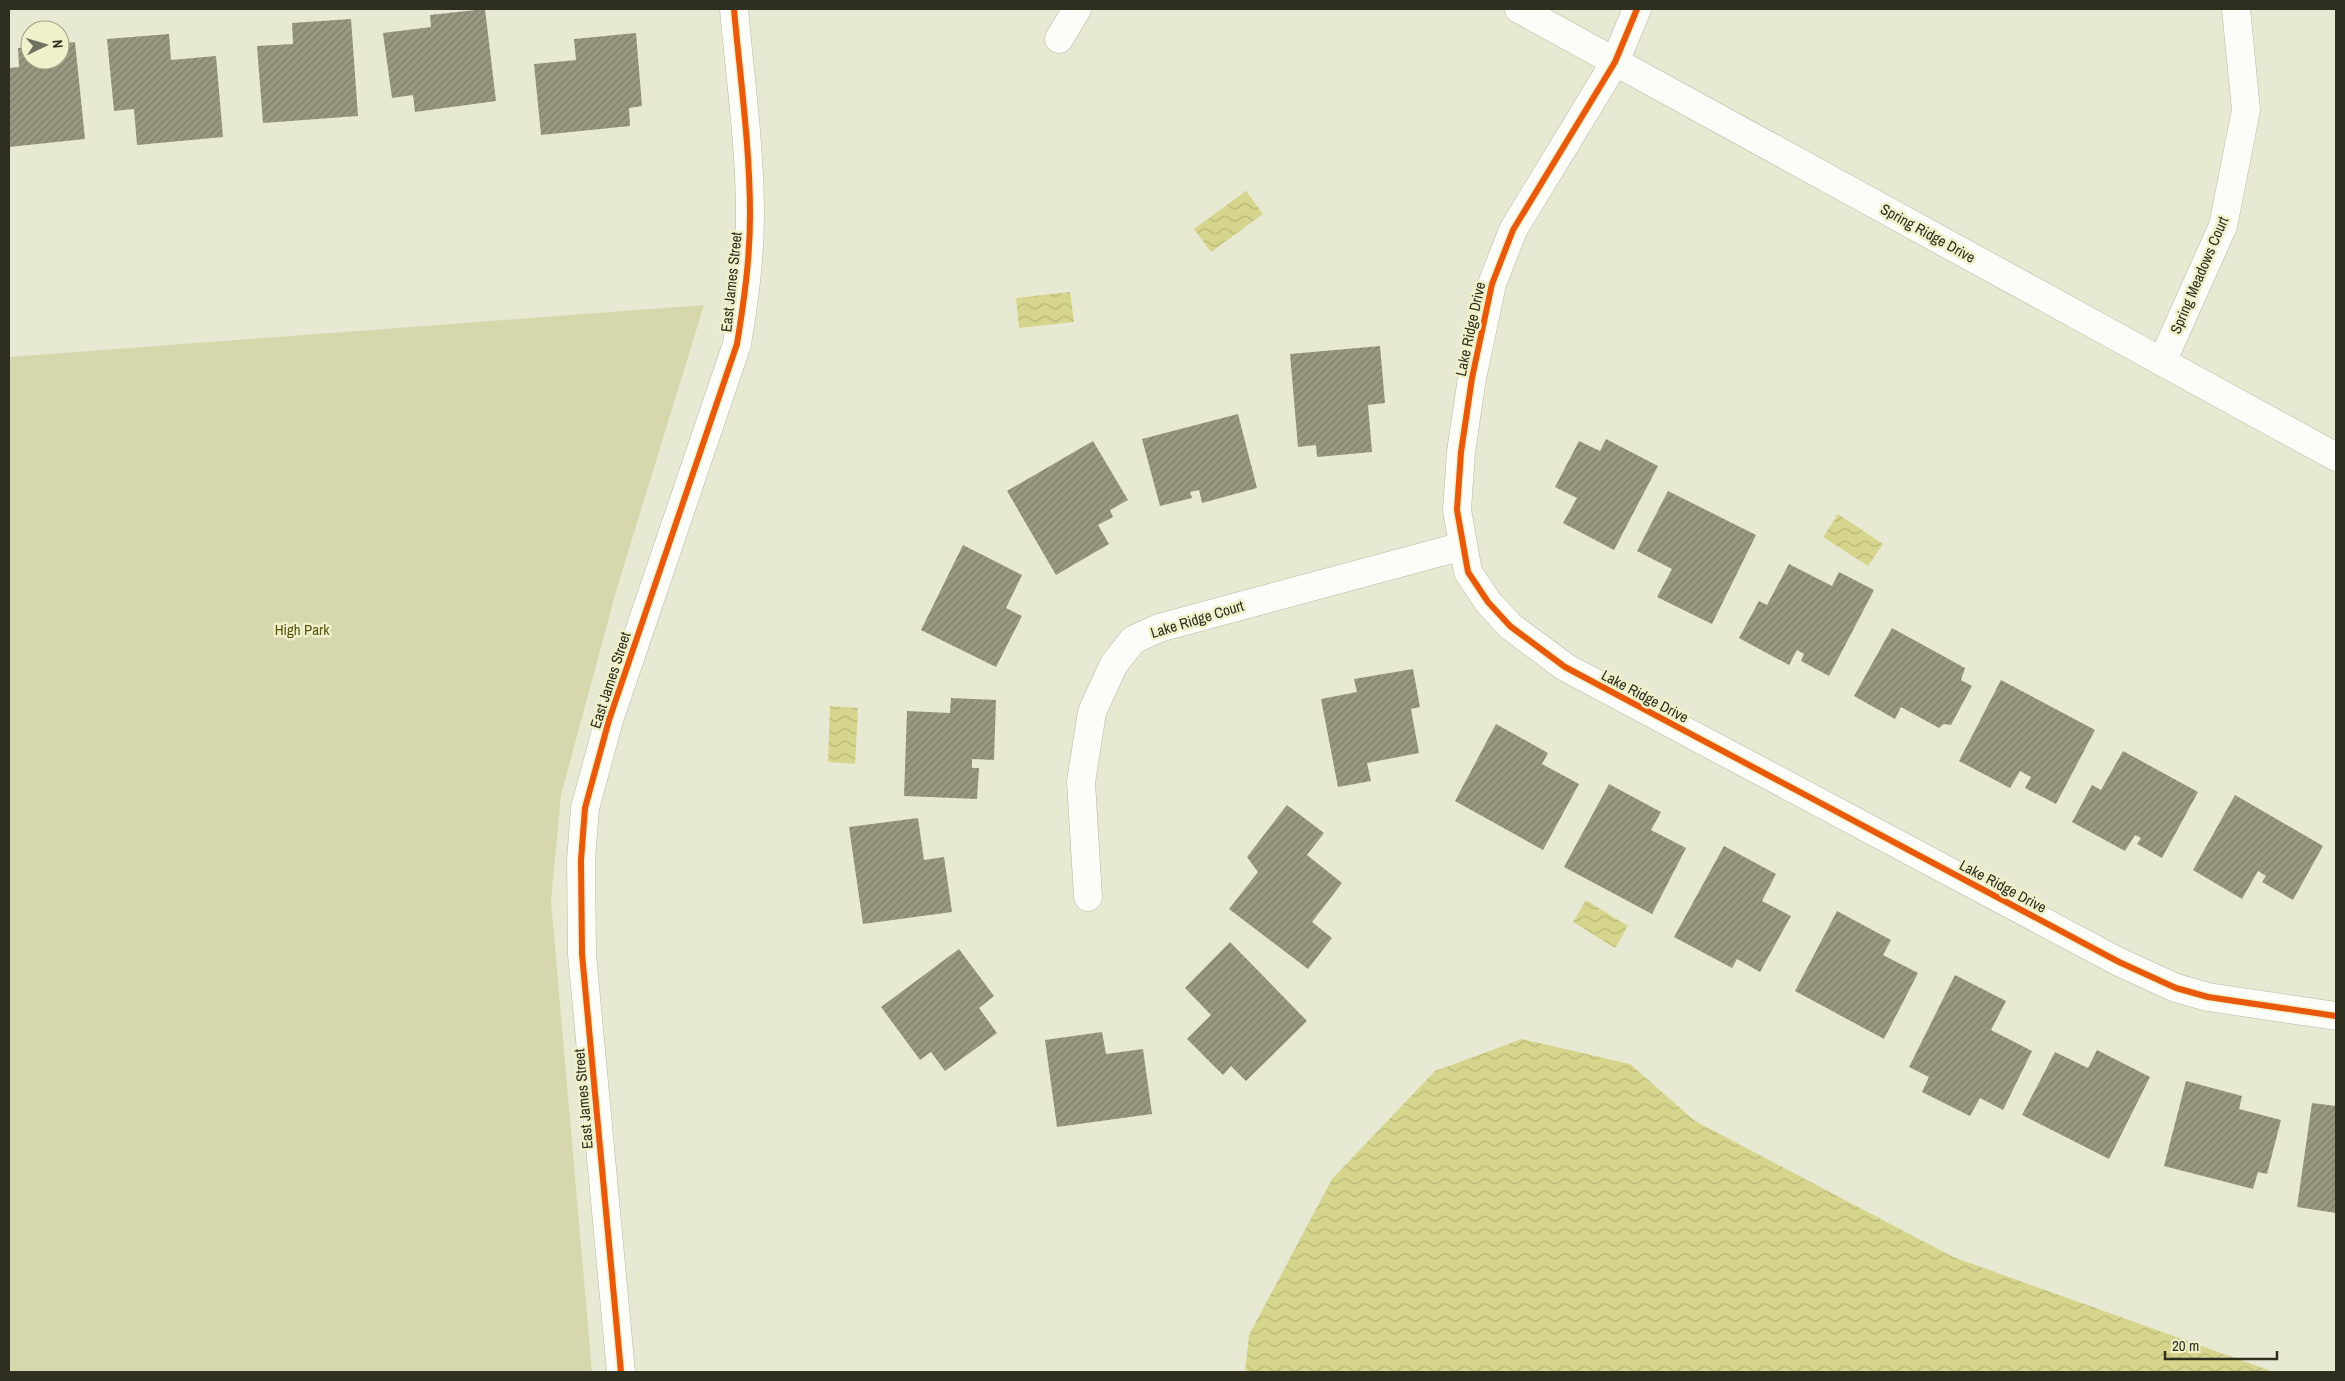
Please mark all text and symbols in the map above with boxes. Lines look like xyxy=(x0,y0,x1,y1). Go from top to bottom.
north arrow xyxy=(20,20,70,70)
text: N xyxy=(49,39,67,49)
street label: Spring Ridge Drive xyxy=(1877,198,1979,268)
street label: Spring Meadows Court xyxy=(2165,212,2233,337)
street label: East James Street xyxy=(715,230,747,333)
street label: Lake Ridge Drive xyxy=(1450,280,1490,378)
street label: Lake Ridge Court xyxy=(1148,595,1247,643)
park label: High Park xyxy=(275,619,330,640)
street label: East James Street xyxy=(584,628,636,731)
street label: Lake Ridge Drive xyxy=(1598,664,1692,728)
street label: Lake Ridge Drive xyxy=(1956,854,2050,918)
street label: East James Street xyxy=(568,1047,598,1150)
scale bar xyxy=(2165,1328,2278,1360)
text: 20 m xyxy=(2172,1335,2199,1356)

